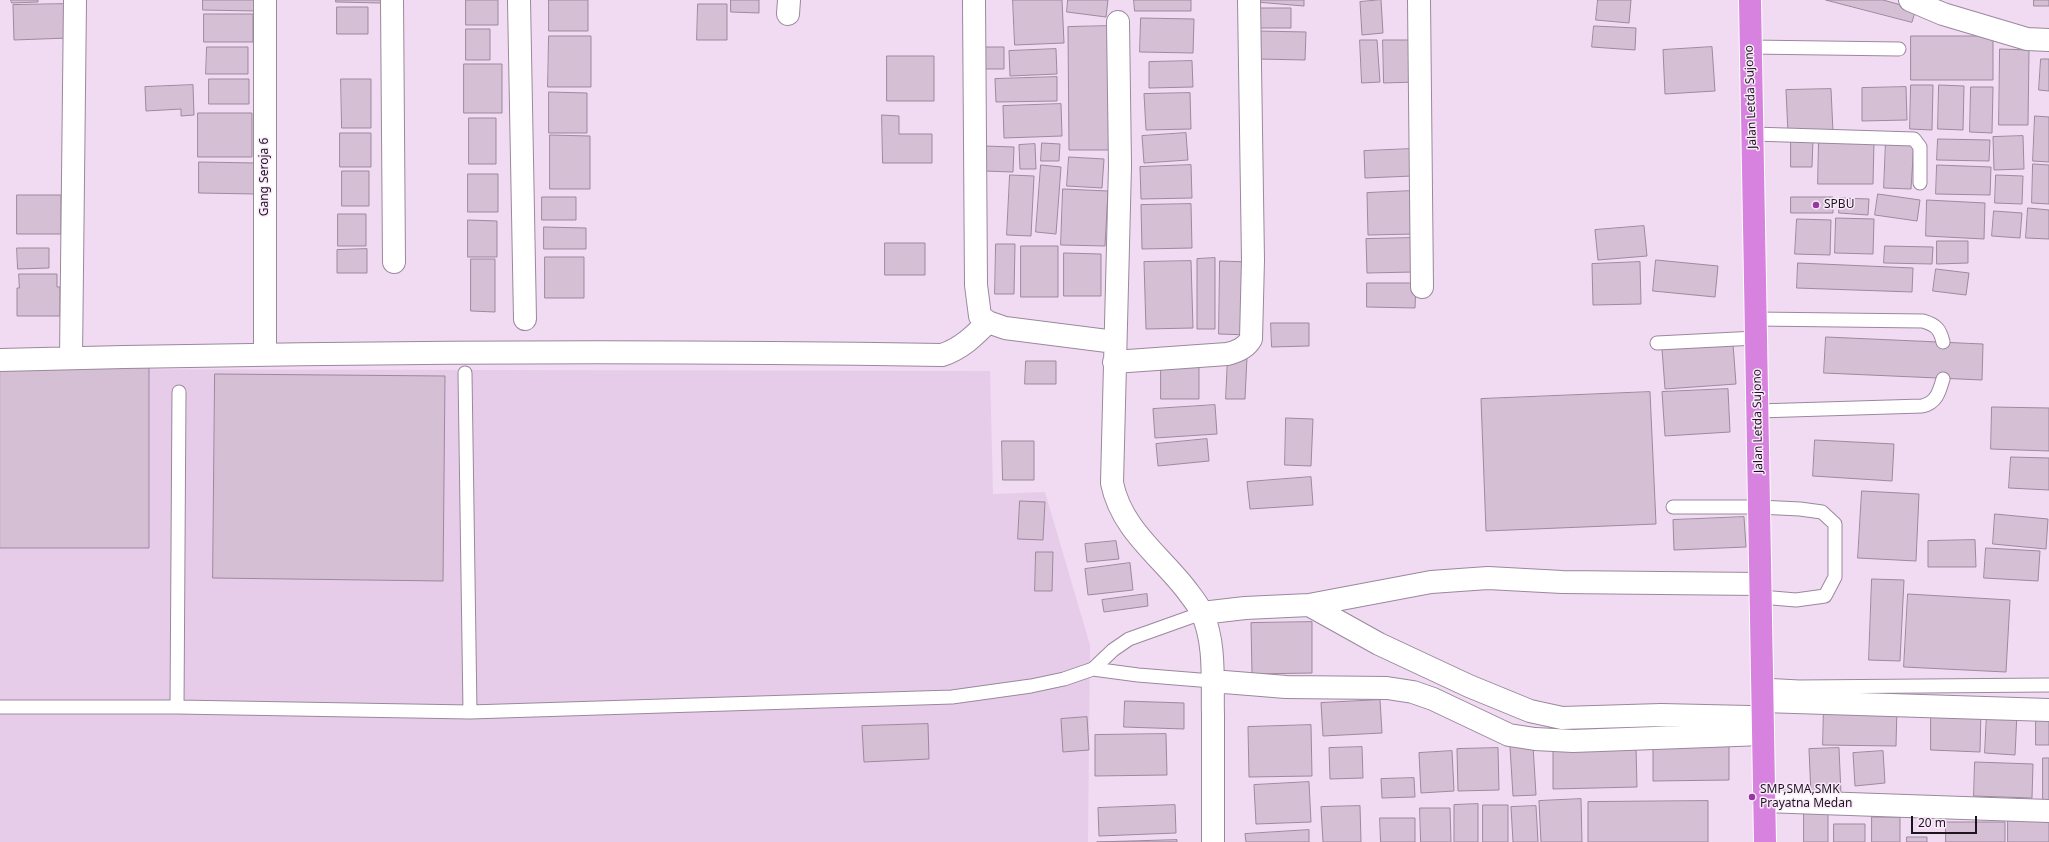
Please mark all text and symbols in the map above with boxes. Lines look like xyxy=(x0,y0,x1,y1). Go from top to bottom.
street label: Jalan Letda Sujono xyxy=(1742,45,1760,149)
street label: Gang Seroja 6 xyxy=(258,138,272,216)
place label: SPBU xyxy=(1824,198,1854,212)
marker: SPBU xyxy=(1811,200,1821,210)
street label: Jalan Letda Sujono xyxy=(1750,369,1766,473)
place label: SMP,SMA,SMK Prayatna Medan xyxy=(1760,783,1852,811)
marker: SMP,SMA,SMK Prayatna Medan xyxy=(1747,792,1757,802)
scale bar xyxy=(1913,808,1979,834)
text: 20 m xyxy=(1918,814,1946,831)

